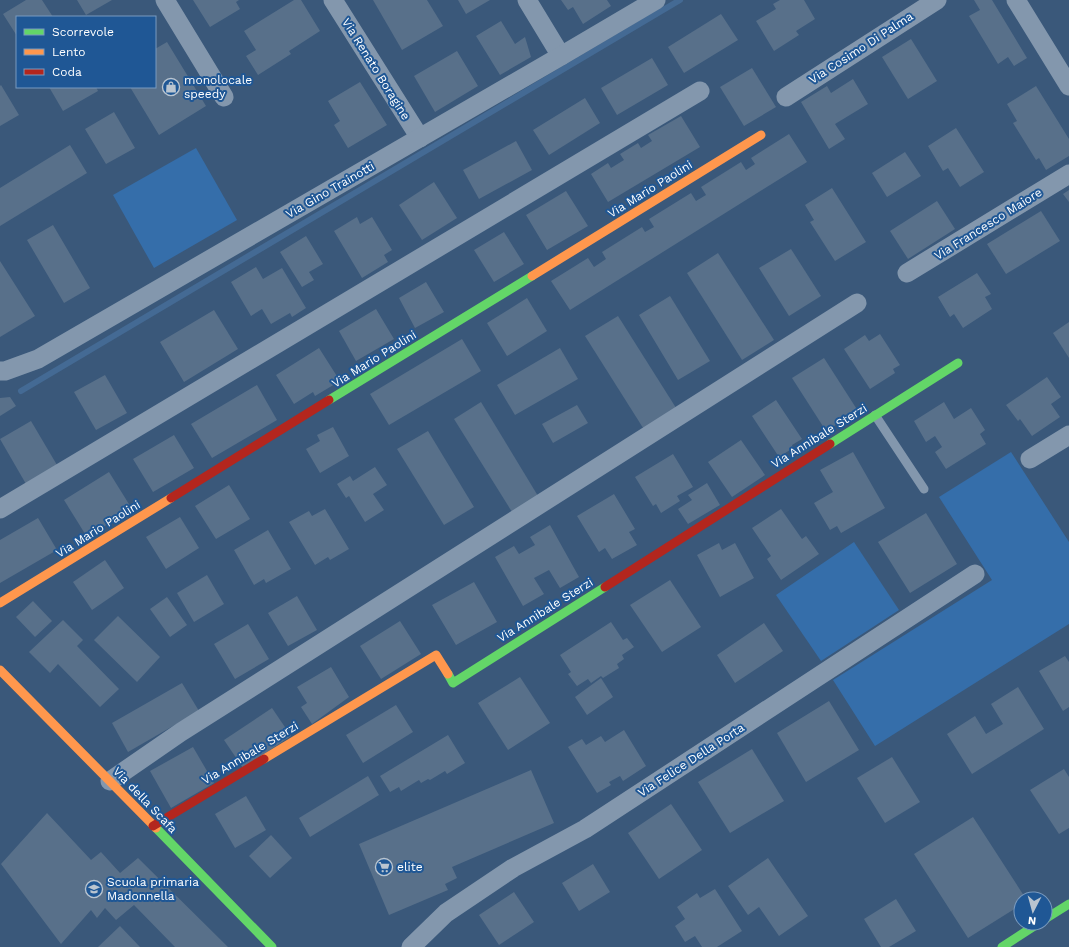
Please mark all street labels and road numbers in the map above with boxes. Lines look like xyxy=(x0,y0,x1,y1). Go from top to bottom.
street label: Via Cosimo Di Palma xyxy=(806,9,916,87)
street label: Via Renato Boragine xyxy=(339,16,413,122)
street label: Via Mario Paolini xyxy=(605,157,695,221)
street label: Via Gino Trainotti xyxy=(283,159,377,221)
street label: Via Francesco Maiore xyxy=(932,185,1044,263)
street label: Via Mario Paolini xyxy=(329,327,419,391)
street label: Via Annibale Sterzi xyxy=(769,401,869,471)
street label: Via Mario Paolini xyxy=(53,497,143,561)
street label: Via Annibale Sterzi xyxy=(495,575,595,645)
street label: Via Annibale Sterzi xyxy=(199,719,301,787)
street label: Via Felice Della Porta xyxy=(635,720,747,800)
street label: Via della Scafa xyxy=(110,764,180,836)

